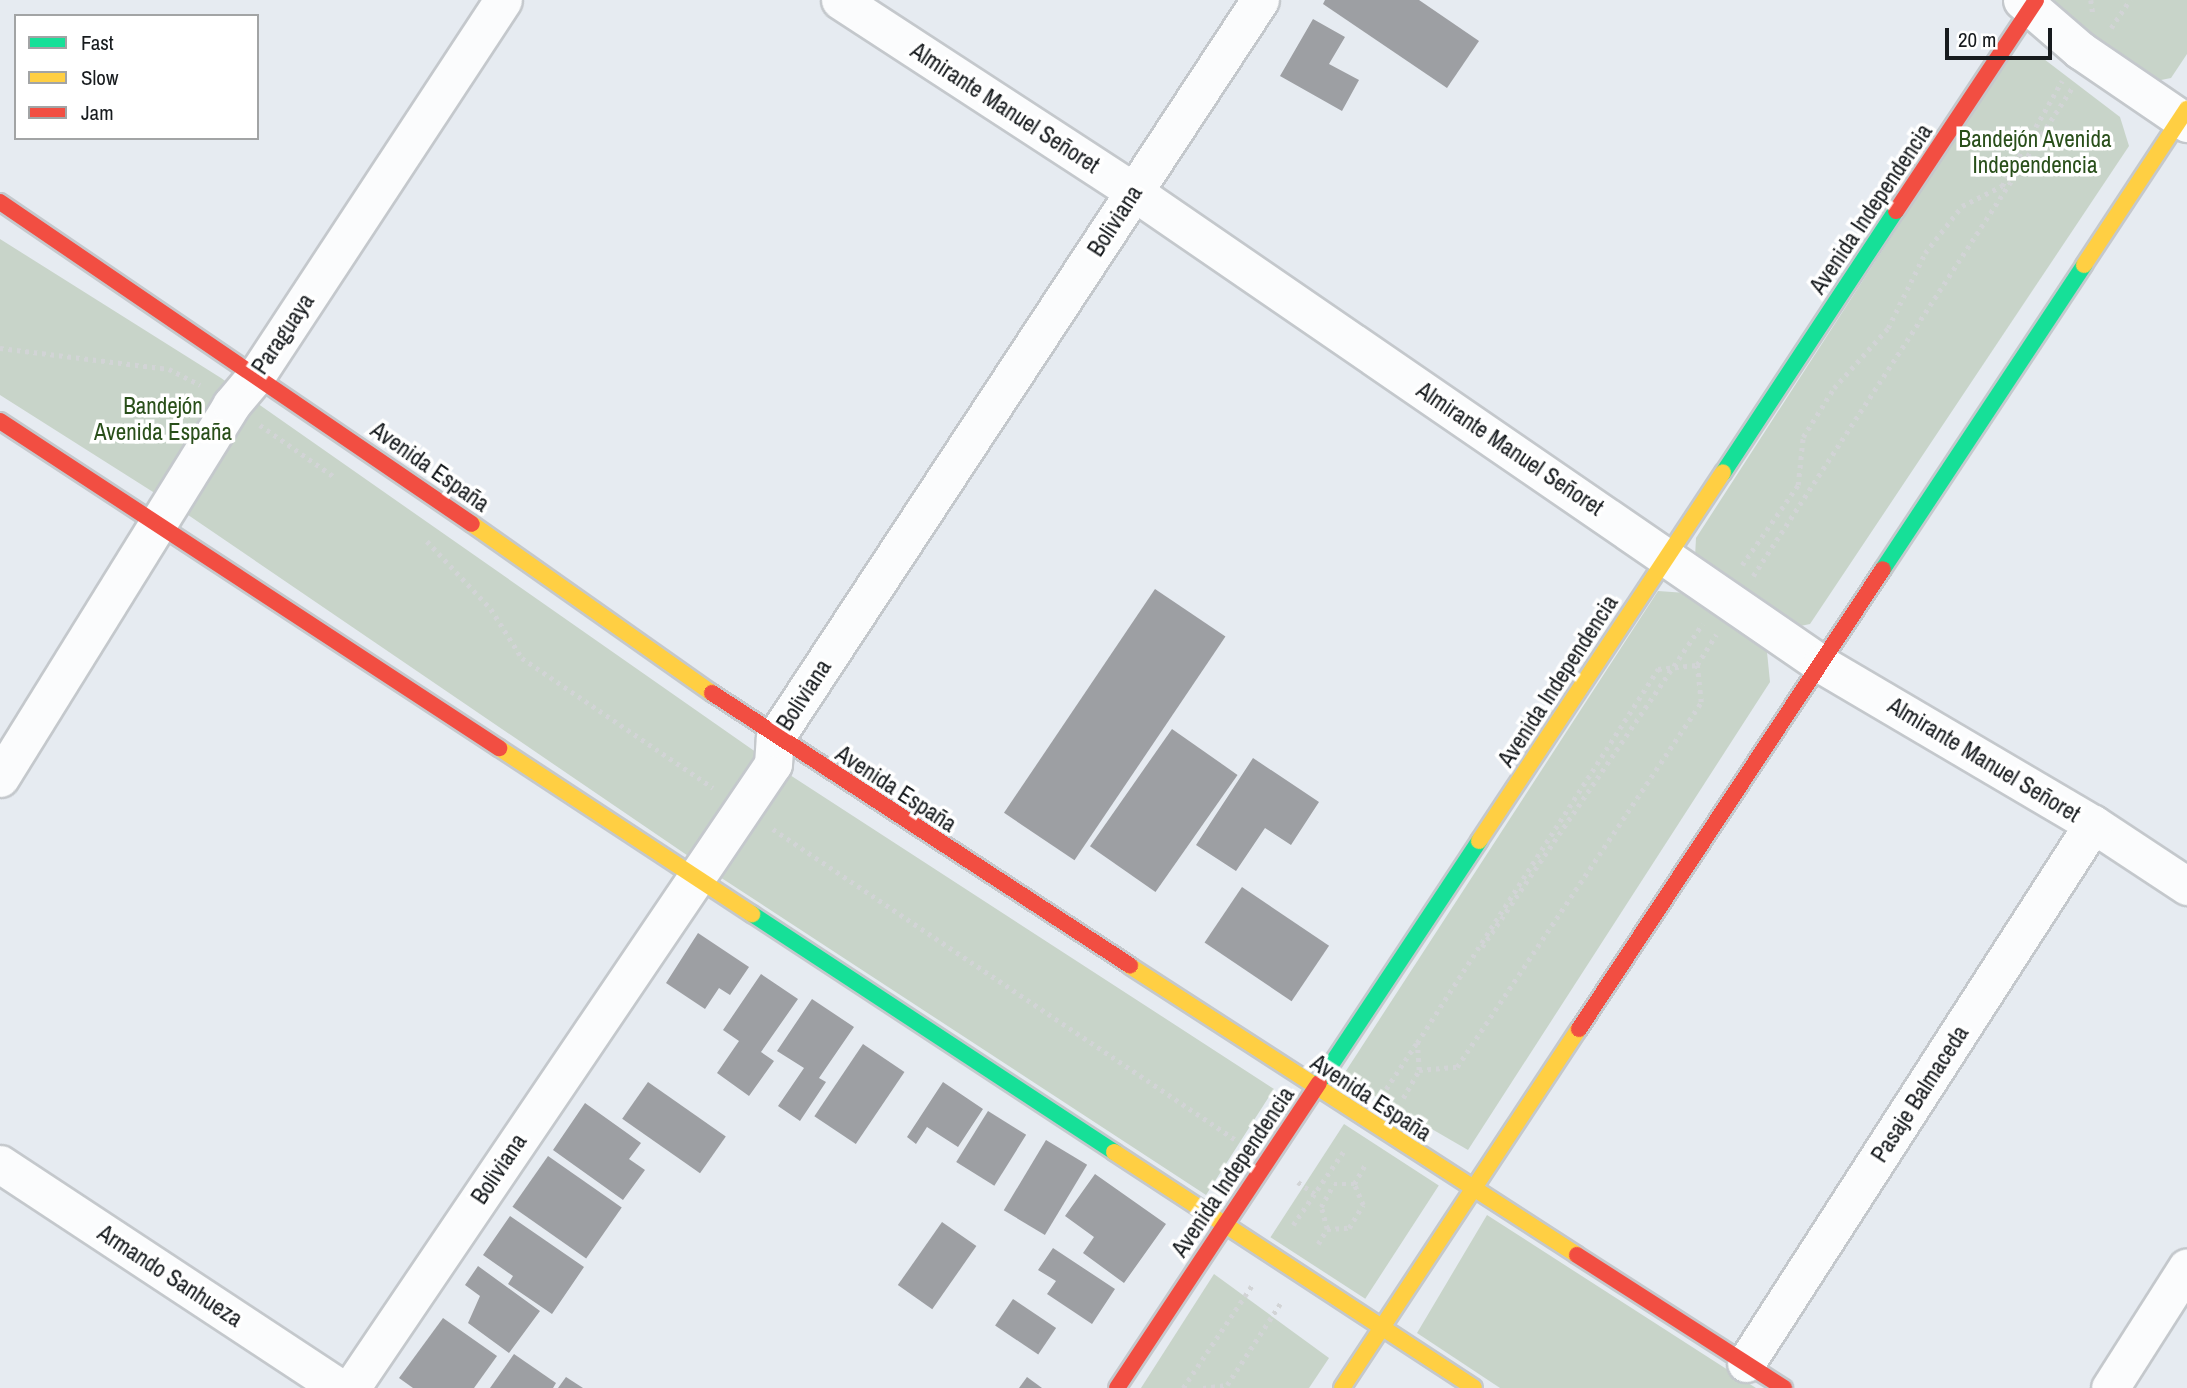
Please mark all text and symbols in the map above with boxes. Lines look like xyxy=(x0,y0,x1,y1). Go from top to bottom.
legend xyxy=(14,14,259,140)
scale bar xyxy=(1949,14,2056,58)
text: 20 m xyxy=(1958,25,1996,54)
text: Fast xyxy=(81,28,114,57)
street label: Almirante Manuel Señoret xyxy=(906,37,1104,179)
text: Slow xyxy=(81,63,118,92)
text: Jam xyxy=(81,98,114,127)
street label: Avenida Independencia xyxy=(1804,119,1938,299)
park label: Bandejón Avenida Independencia xyxy=(1958,125,2112,179)
street label: Boliviana xyxy=(1082,181,1148,261)
street label: Paraguaya xyxy=(246,288,320,380)
street label: Almirante Manuel Señoret xyxy=(1411,376,1609,522)
park label: Bandejón Avenida España xyxy=(94,392,232,446)
street label: Avenida España xyxy=(366,416,494,518)
street label: Avenida Independencia xyxy=(1492,590,1624,772)
street label: Boliviana xyxy=(771,655,837,735)
street label: Almirante Manuel Señoret xyxy=(1883,692,2085,828)
street label: Avenida España xyxy=(831,740,961,838)
street label: Pasaje Balmaceda xyxy=(1866,1021,1974,1167)
street label: Avenida España xyxy=(1306,1049,1436,1147)
street label: Avenida Independencia xyxy=(1166,1082,1300,1262)
street label: Boliviana xyxy=(466,1129,532,1209)
street label: Armando Sanhueza xyxy=(93,1219,247,1333)

